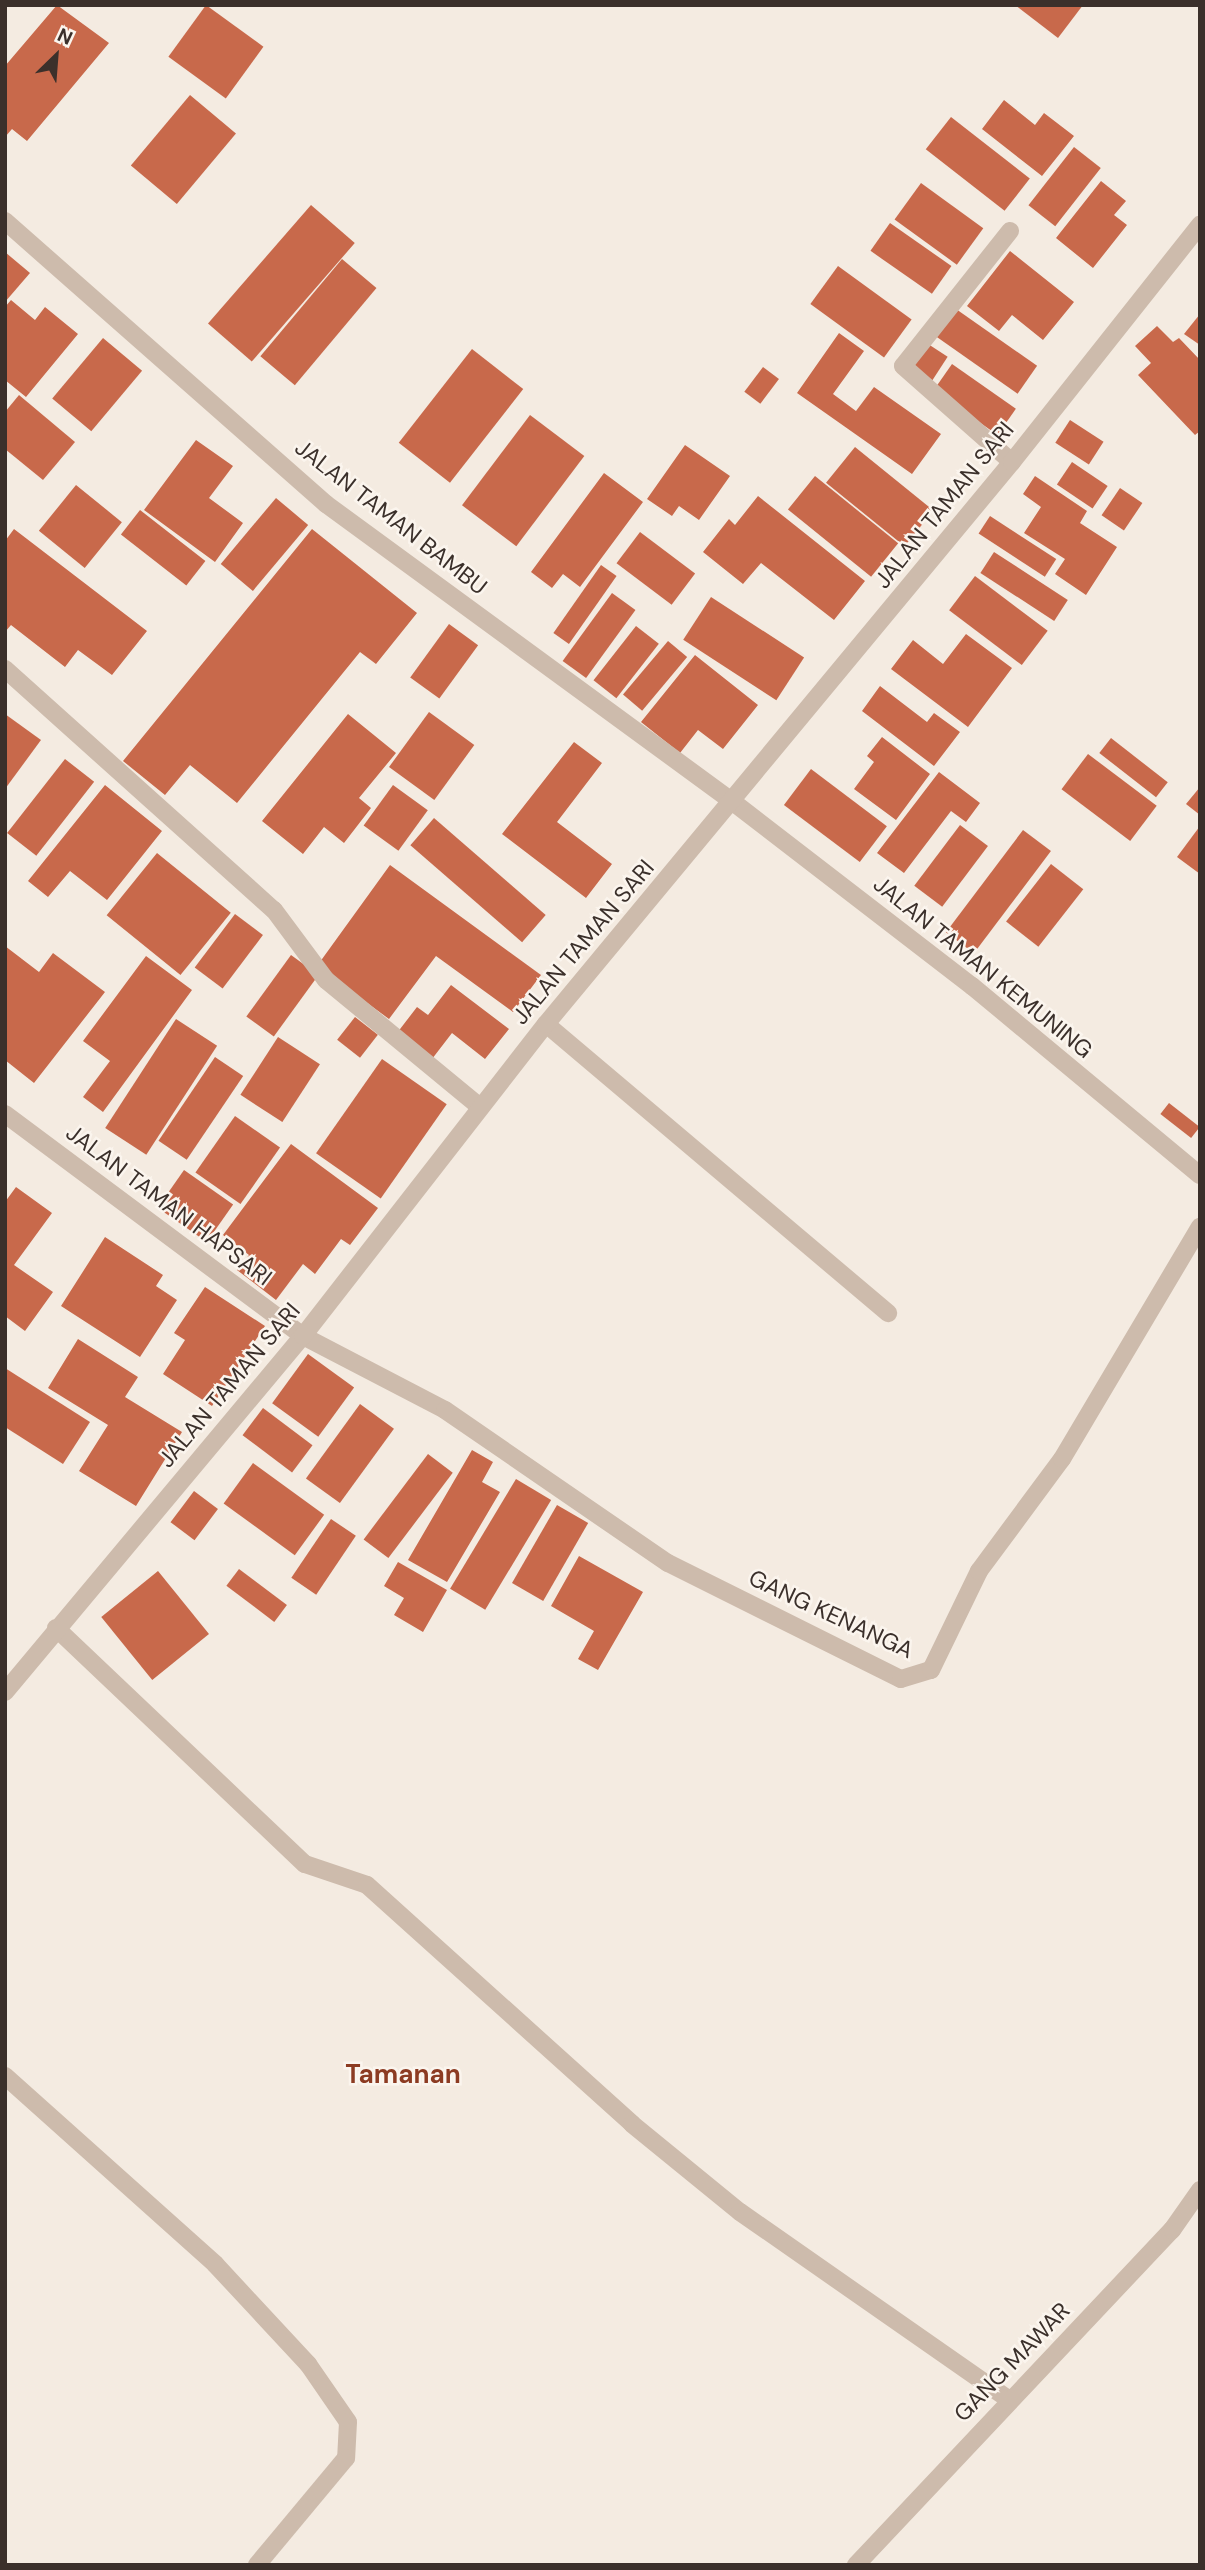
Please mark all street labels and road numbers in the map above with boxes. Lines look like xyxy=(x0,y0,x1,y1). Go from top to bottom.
street label: JALAN TAMAN SARI xyxy=(868,416,1020,594)
street label: JALAN TAMAN BAMBU xyxy=(290,434,492,600)
street label: JALAN TAMAN SARI xyxy=(506,854,660,1030)
street label: JALAN TAMAN KEMUNING xyxy=(868,870,1098,1064)
street label: JALAN TAMAN HAPSARI xyxy=(61,1119,277,1291)
street label: JALAN TAMAN SARI xyxy=(152,1297,306,1473)
street label: GANG KENANGA xyxy=(744,1564,918,1664)
street label: GANG MAWAR xyxy=(948,2297,1076,2427)

